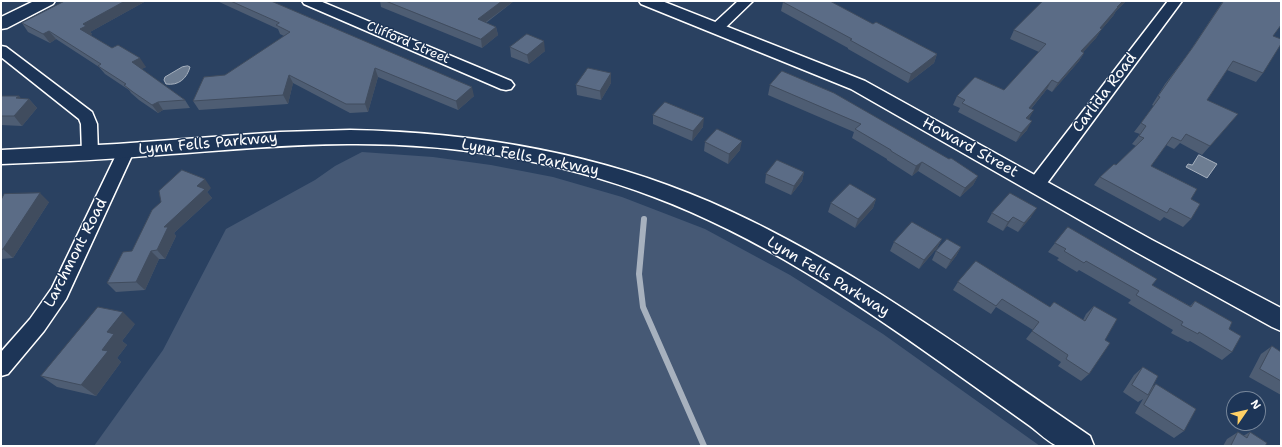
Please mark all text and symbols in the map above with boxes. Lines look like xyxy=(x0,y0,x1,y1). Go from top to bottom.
street label: Clifford Street xyxy=(364,18,452,68)
street label: Carlida Road xyxy=(1069,50,1141,136)
street label: Howard Street xyxy=(919,114,1021,182)
street label: Lynn Fells Parkway xyxy=(138,129,278,159)
street label: Lynn Fells Parkway xyxy=(460,136,600,180)
street label: Larchmont Road xyxy=(41,195,111,311)
street label: Lynn Fells Parkway xyxy=(763,233,893,321)
north arrow xyxy=(1226,391,1266,431)
text: N xyxy=(1247,397,1264,412)

